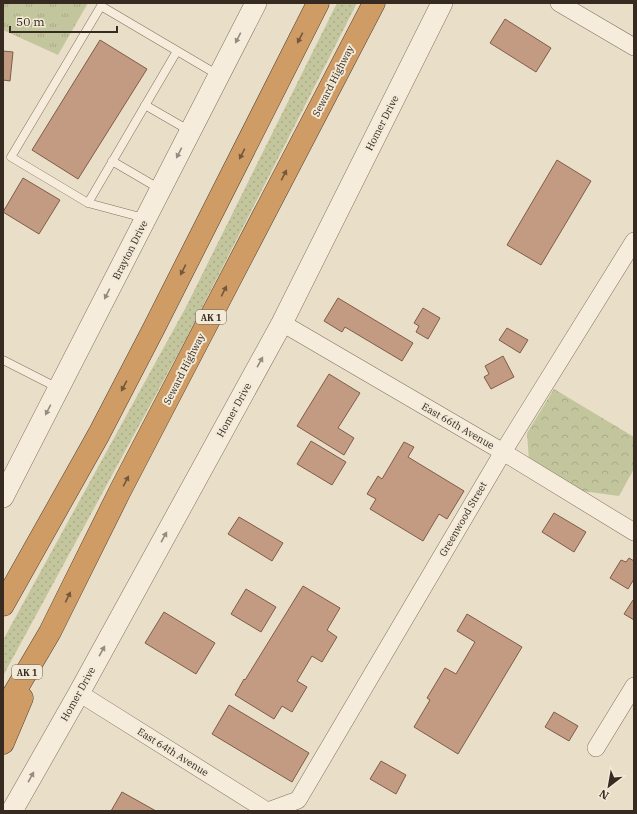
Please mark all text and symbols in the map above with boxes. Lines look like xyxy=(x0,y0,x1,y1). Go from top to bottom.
scale bar xyxy=(10,8,117,34)
text: 50 m xyxy=(16,14,45,29)
one-way arrow xyxy=(235,32,242,43)
one-way arrow xyxy=(297,32,303,44)
street label: Seward Highway xyxy=(309,43,357,119)
street label: Homer Drive xyxy=(363,93,401,153)
one-way arrow xyxy=(176,148,182,159)
one-way arrow xyxy=(239,148,245,160)
one-way arrow xyxy=(281,169,287,181)
street label: Brayton Drive xyxy=(109,218,151,282)
one-way arrow xyxy=(180,264,187,276)
one-way arrow xyxy=(221,285,228,296)
one-way arrow xyxy=(104,288,110,300)
road number: AK 1 xyxy=(196,310,226,324)
street label: Seward Highway xyxy=(160,331,208,407)
one-way arrow xyxy=(257,356,263,368)
one-way arrow xyxy=(121,380,127,392)
street label: Homer Drive xyxy=(214,380,254,440)
street label: East 66th Avenue xyxy=(419,400,497,452)
one-way arrow xyxy=(45,404,51,415)
one-way arrow xyxy=(123,475,129,486)
street label: Greenwood Street xyxy=(436,479,490,559)
one-way arrow xyxy=(161,532,167,543)
one-way arrow xyxy=(65,591,71,603)
one-way arrow xyxy=(98,646,105,657)
street label: Homer Drive xyxy=(58,664,98,724)
road number: AK 1 xyxy=(12,665,42,679)
street label: East 64th Avenue xyxy=(135,725,211,779)
north arrow xyxy=(589,766,629,806)
one-way arrow xyxy=(28,771,35,783)
text: N xyxy=(596,786,611,803)

